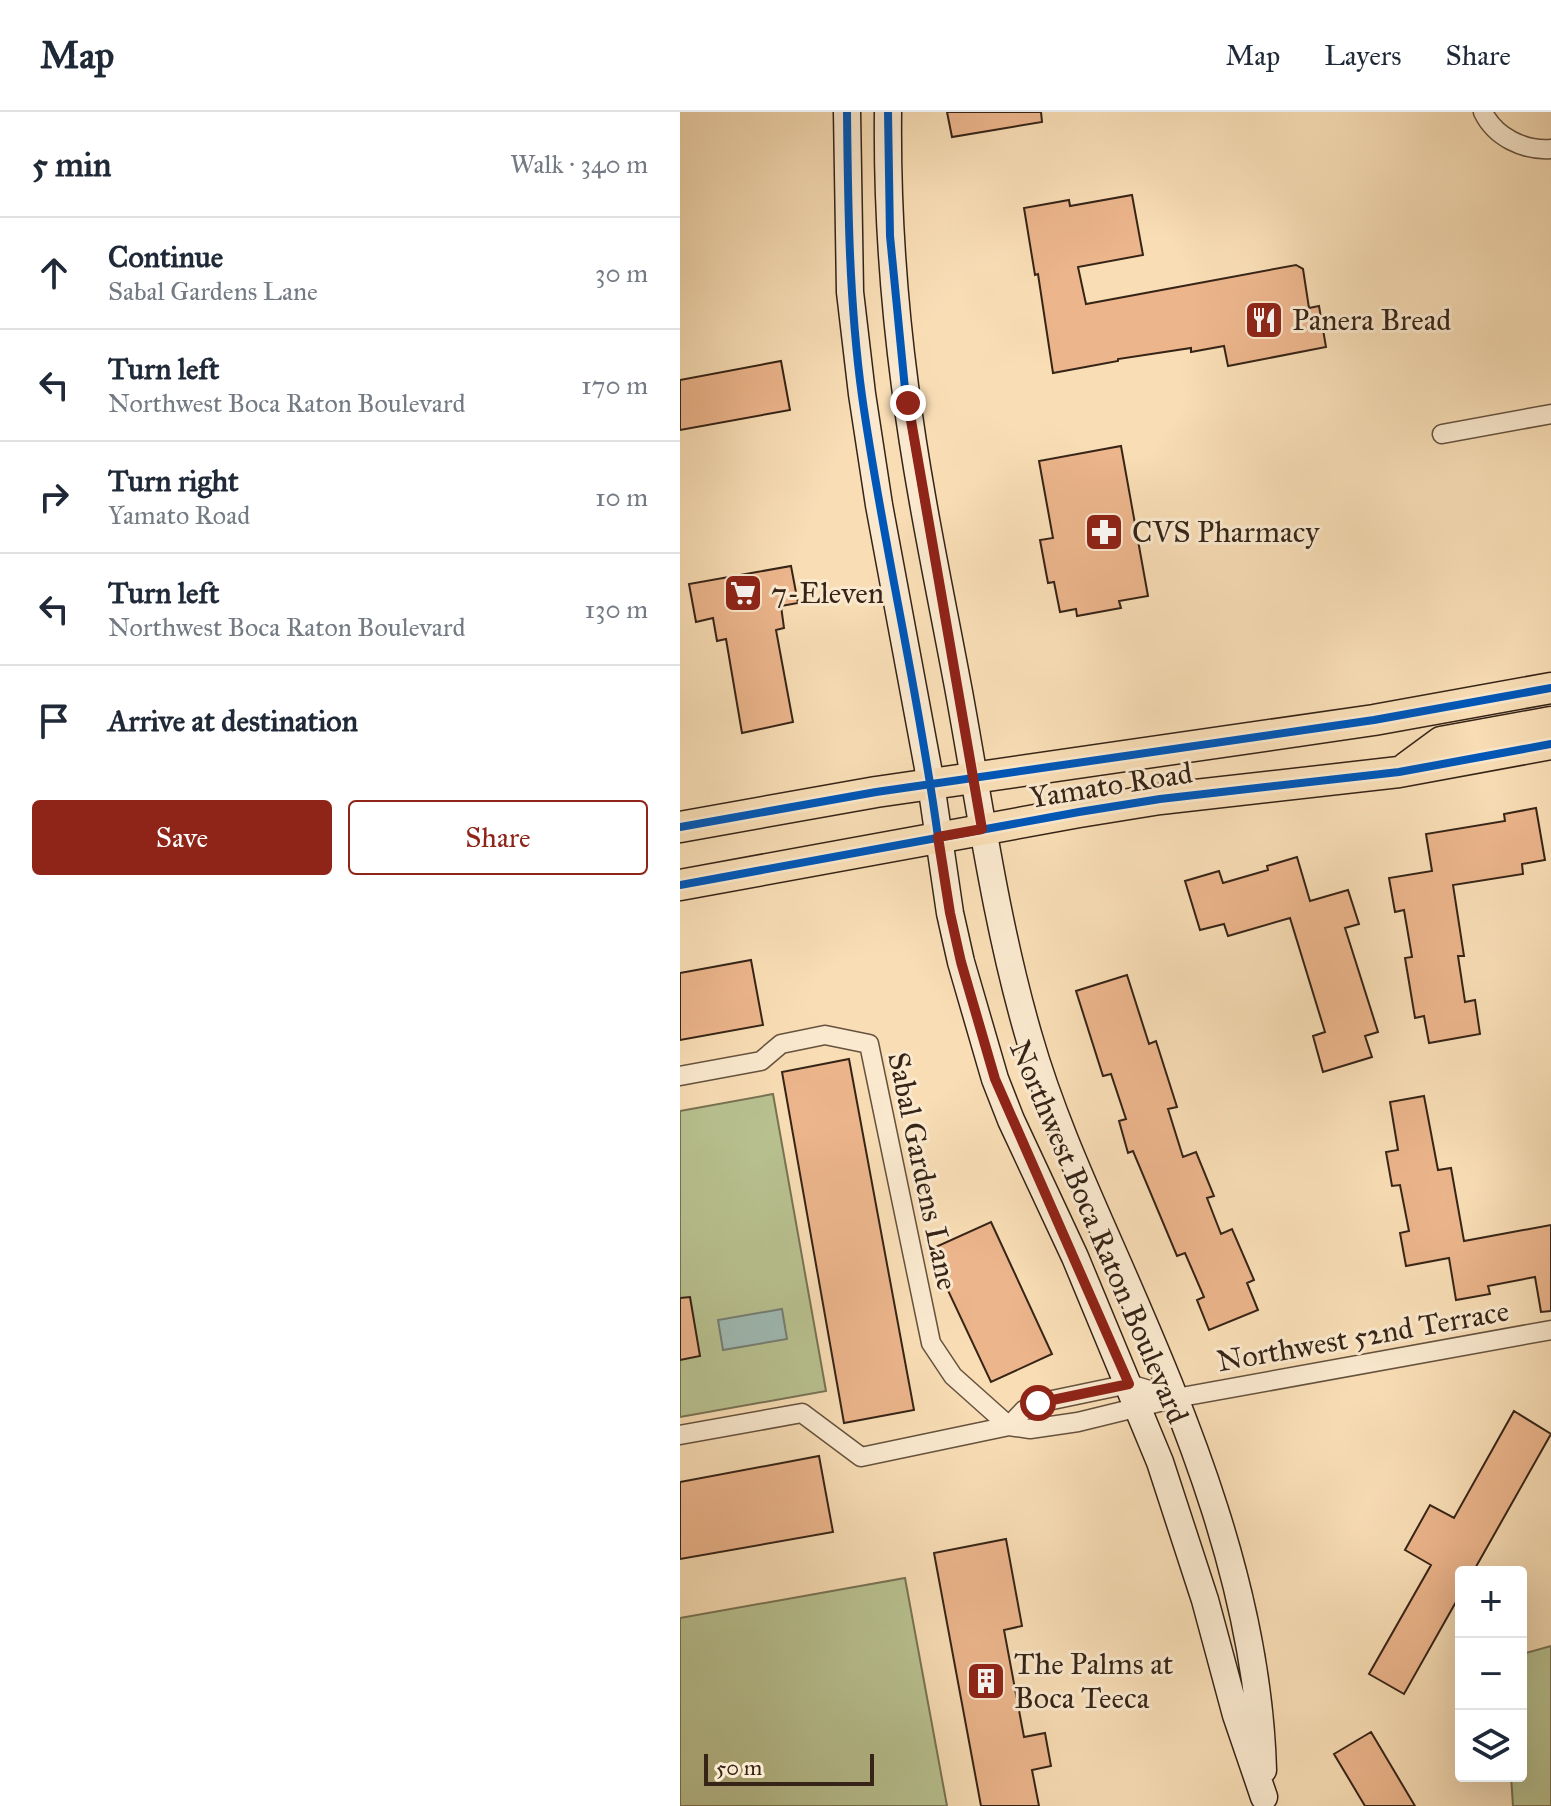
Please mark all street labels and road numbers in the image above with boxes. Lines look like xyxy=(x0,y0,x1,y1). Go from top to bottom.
street label: Yamato Road xyxy=(1027,754,1195,816)
street label: Northwest Boca Raton Boulevard xyxy=(1002,1035,1196,1429)
street label: Sabal Gardens Lane xyxy=(880,1049,966,1293)
street label: Northwest 52nd Terrace xyxy=(1214,1293,1512,1379)

